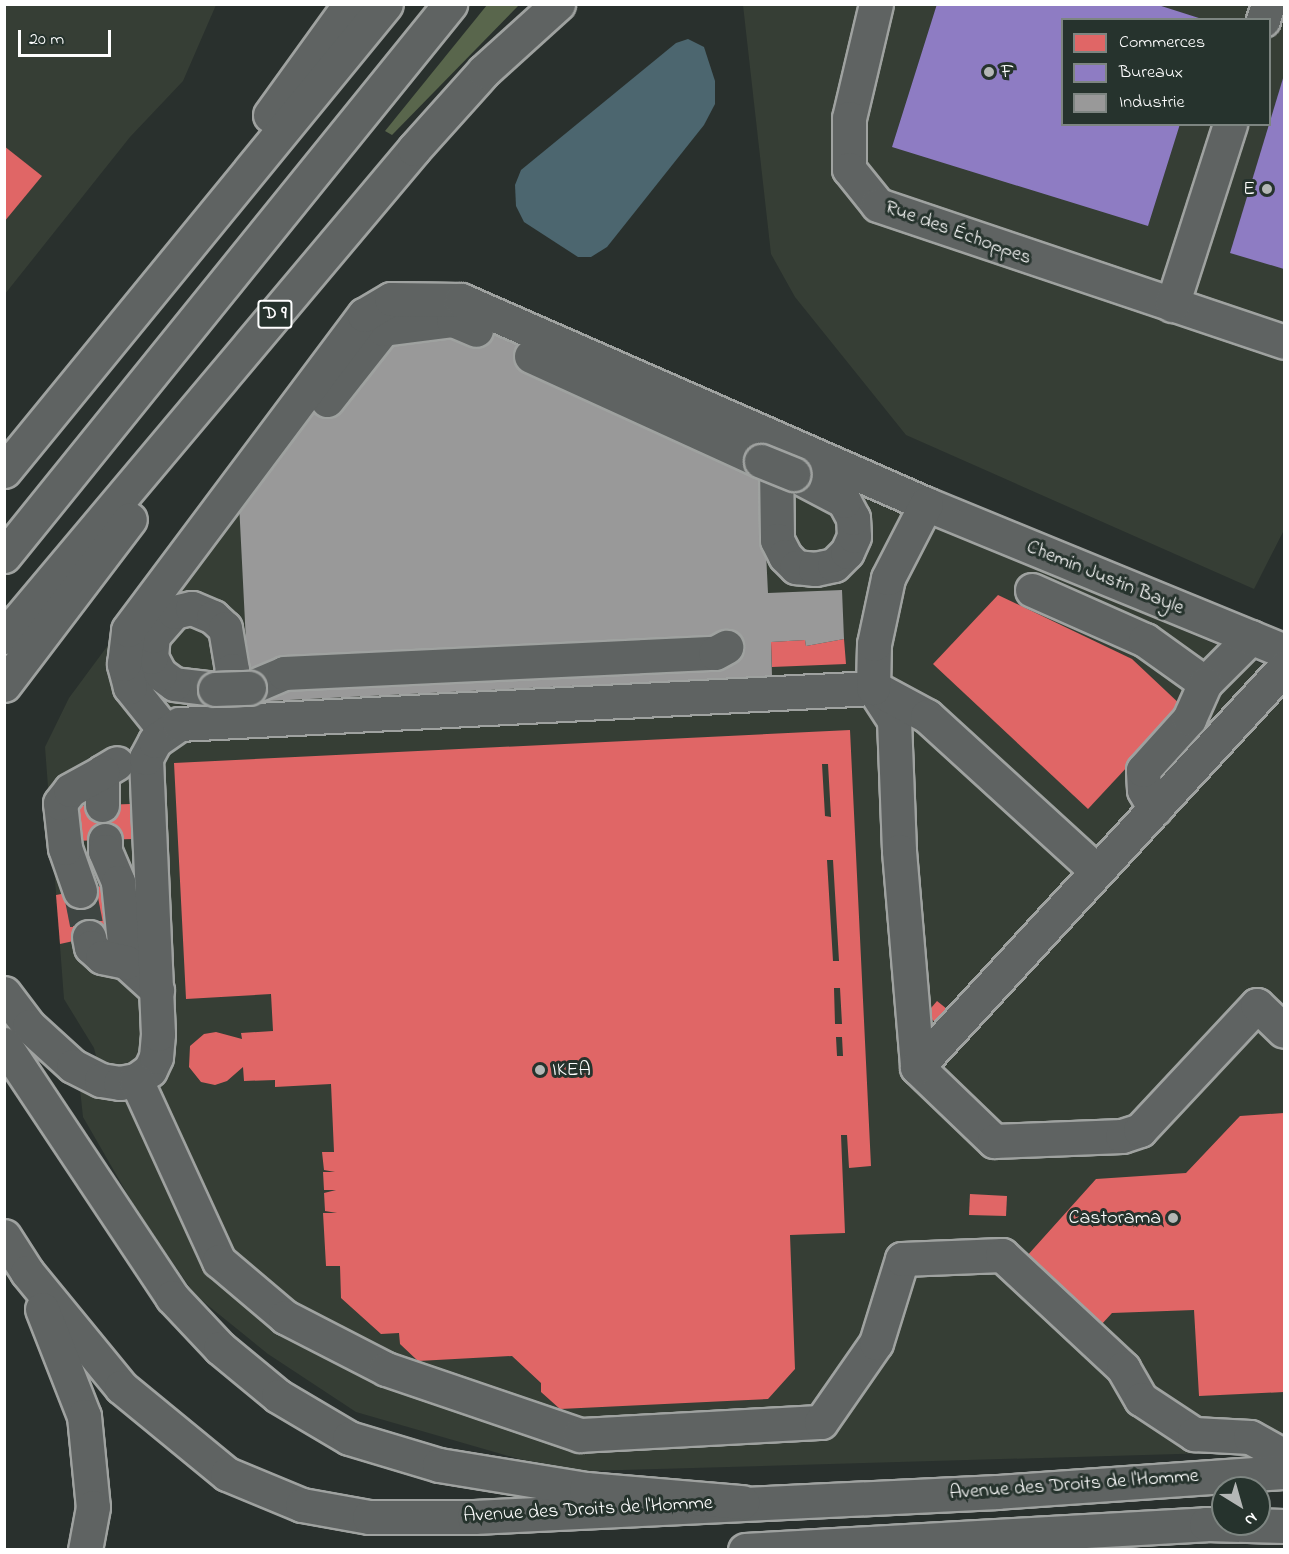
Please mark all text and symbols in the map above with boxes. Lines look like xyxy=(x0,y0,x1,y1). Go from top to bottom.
scale bar xyxy=(21,18,114,56)
legend xyxy=(1061,18,1271,126)
text: 20 m xyxy=(29,27,64,53)
text: Commerces xyxy=(1119,30,1205,56)
place label: F xyxy=(1001,60,1014,84)
text: Bureaux xyxy=(1119,60,1183,86)
marker: F xyxy=(982,65,996,79)
text: Industrie xyxy=(1119,90,1185,116)
place label: E xyxy=(1243,177,1255,201)
marker: E xyxy=(1260,182,1274,196)
street label: Rue des Échoppes xyxy=(882,195,1034,271)
road number: D 9 xyxy=(257,299,293,329)
street label: Chemin Justin Bayle xyxy=(1023,535,1187,621)
place label: IKEA xyxy=(552,1058,591,1082)
marker: IKEA xyxy=(533,1063,547,1077)
place label: Castorama xyxy=(1069,1206,1161,1230)
marker: Castorama xyxy=(1166,1211,1180,1225)
street label: Avenue des Droits de l'Homme xyxy=(949,1464,1199,1506)
north arrow xyxy=(1211,1476,1271,1536)
street label: Avenue des Droits de l'Homme xyxy=(463,1491,713,1529)
text: N xyxy=(1239,1506,1262,1532)

